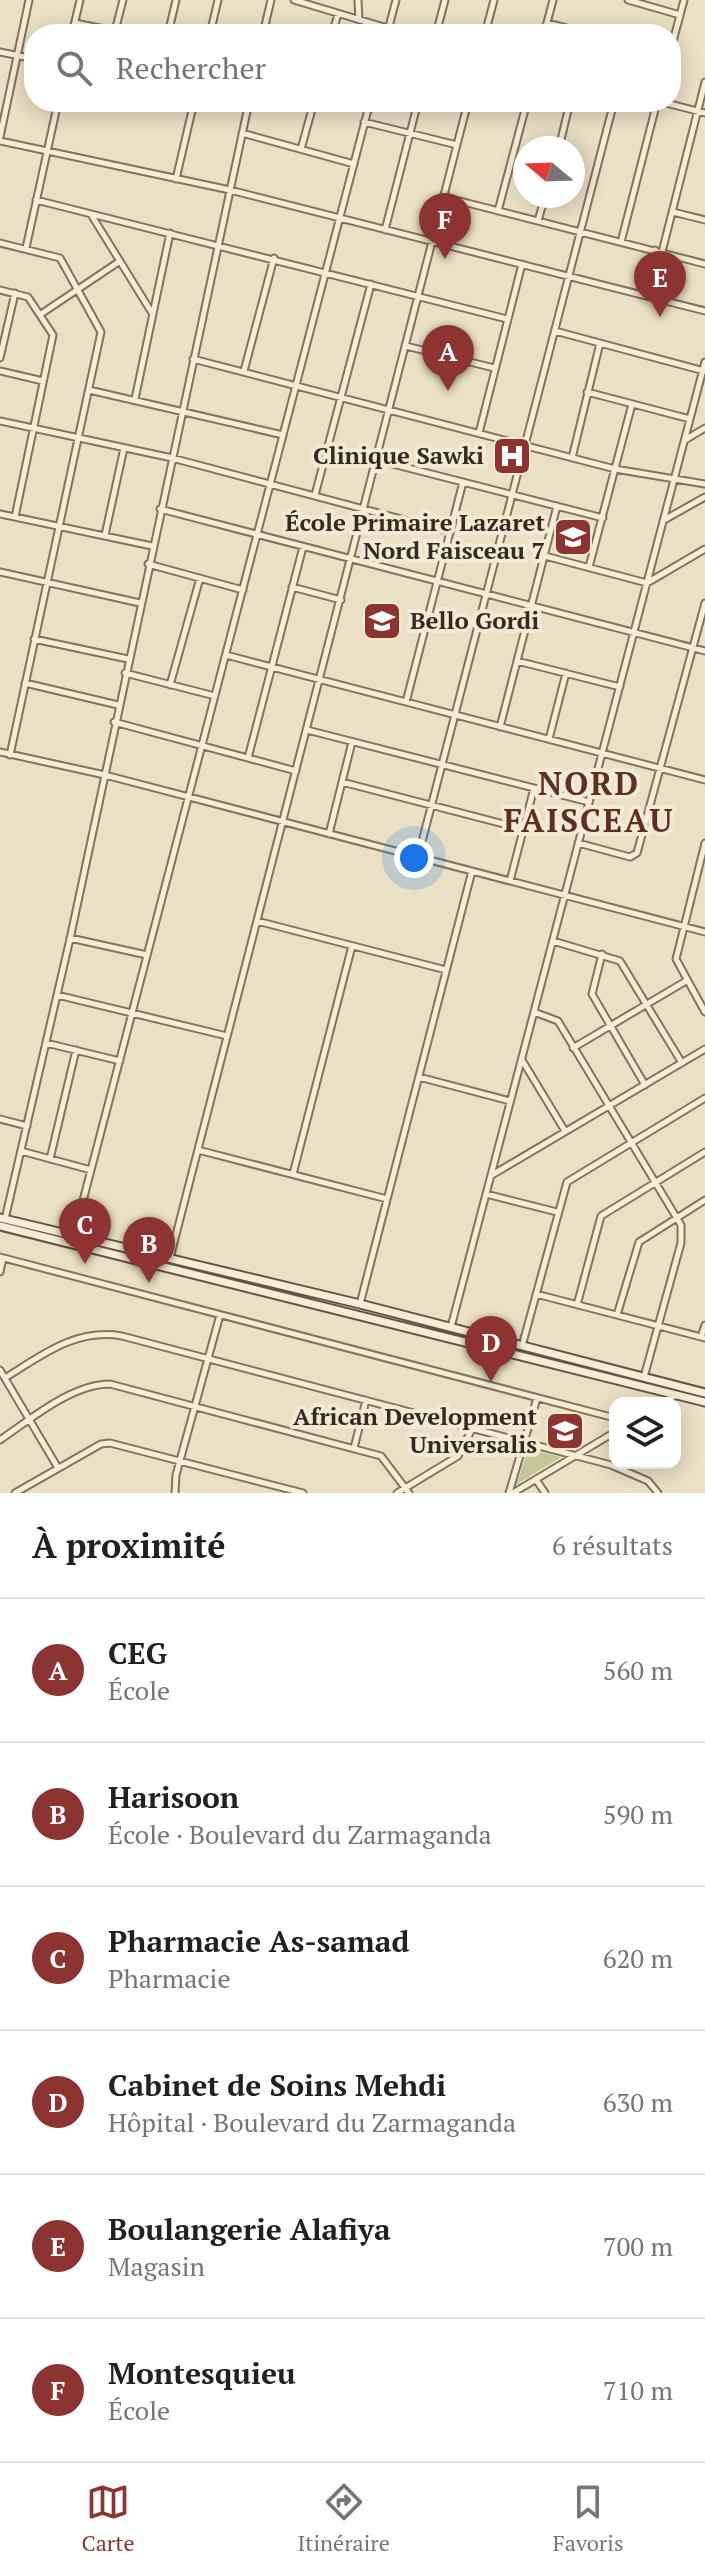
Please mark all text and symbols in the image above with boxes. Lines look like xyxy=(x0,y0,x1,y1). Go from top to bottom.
search box xyxy=(24,24,681,112)
icon: search xyxy=(52,46,96,90)
text: Rechercher xyxy=(116,48,266,88)
north arrow xyxy=(513,136,585,208)
pin: F xyxy=(419,193,471,259)
pin: E xyxy=(634,251,686,317)
pin: A xyxy=(422,325,474,391)
hospital icon: Clinique Sawki xyxy=(491,435,533,477)
place label: Clinique Sawki xyxy=(313,439,484,471)
place label: École Primaire Lazaret Nord Faisceau 7 xyxy=(285,506,545,566)
school or university icon: École Primaire Lazaret Nord Faisceau 7 xyxy=(552,516,594,558)
school or university icon: Bello Gordi xyxy=(361,600,403,642)
place label: Bello Gordi xyxy=(410,604,539,636)
district label: NORD FAISCEAU xyxy=(504,762,674,841)
your location xyxy=(394,838,434,878)
pin: C xyxy=(59,1198,111,1264)
pin: B xyxy=(123,1217,175,1283)
pin: D xyxy=(465,1316,517,1382)
map controls xyxy=(609,1397,681,1469)
button: layers xyxy=(609,1397,681,1469)
place label: African Development Universalis xyxy=(293,1400,537,1460)
school or university icon: African Development Universalis xyxy=(544,1410,586,1452)
text: À proximité xyxy=(32,1523,226,1568)
text: 6 résultats xyxy=(552,1528,673,1562)
text: CEG xyxy=(108,1633,167,1673)
text: A xyxy=(49,1653,67,1687)
text: 560 m xyxy=(603,1653,673,1687)
text: École xyxy=(108,1673,170,1707)
text: Harisoon xyxy=(108,1777,239,1817)
text: B xyxy=(50,1797,66,1831)
text: 590 m xyxy=(603,1797,673,1831)
text: École · Boulevard du Zarmaganda xyxy=(108,1817,492,1851)
text: Pharmacie As-samad xyxy=(108,1921,409,1961)
text: C xyxy=(50,1941,66,1975)
text: 620 m xyxy=(603,1941,673,1975)
text: Pharmacie xyxy=(108,1961,230,1995)
text: Cabinet de Soins Mehdi xyxy=(108,2065,446,2105)
text: D xyxy=(48,2085,68,2119)
text: 630 m xyxy=(603,2085,673,2119)
text: Hôpital · Boulevard du Zarmaganda xyxy=(108,2105,516,2139)
text: Boulangerie Alafiya xyxy=(108,2209,391,2249)
text: E xyxy=(50,2229,66,2263)
text: 700 m xyxy=(603,2229,673,2263)
text: Magasin xyxy=(108,2249,205,2283)
text: Montesquieu xyxy=(108,2353,296,2393)
text: F xyxy=(51,2373,65,2407)
text: 710 m xyxy=(603,2373,673,2407)
text: École xyxy=(108,2393,170,2427)
tab: Carte xyxy=(82,2480,134,2557)
tab: Itinéraire xyxy=(297,2480,390,2557)
tab: Favoris xyxy=(553,2480,623,2557)

